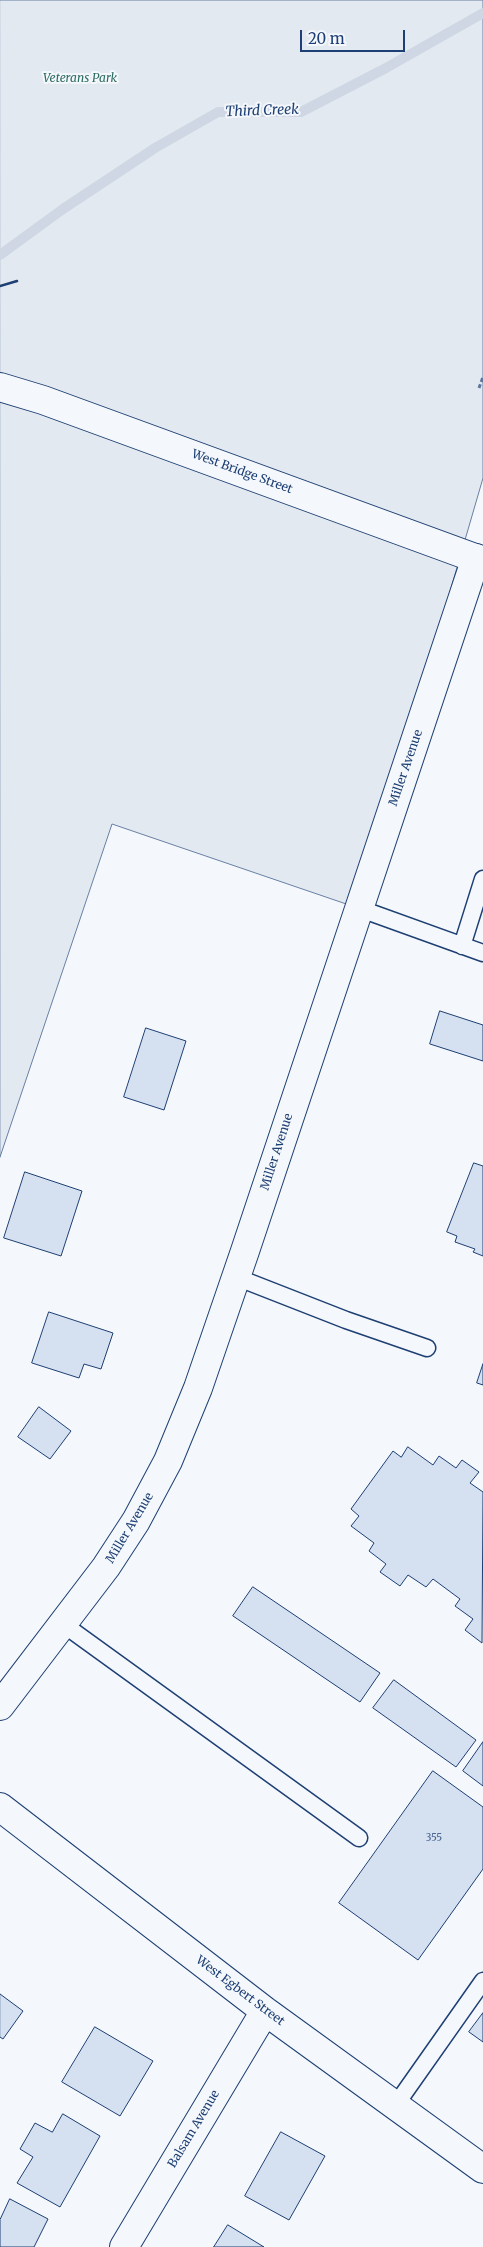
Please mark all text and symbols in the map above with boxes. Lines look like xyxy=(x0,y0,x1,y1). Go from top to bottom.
scale bar xyxy=(303,20,408,52)
text: 20 m xyxy=(308,29,345,48)
park label: Veterans Park xyxy=(43,72,117,86)
water label: Third Creek xyxy=(225,101,299,121)
street label: West Bridge Street xyxy=(190,447,294,497)
street label: Miller Avenue xyxy=(386,728,426,808)
street label: Miller Avenue xyxy=(258,1112,296,1192)
street label: Miller Avenue xyxy=(103,1490,157,1566)
house number: 355 xyxy=(426,1832,442,1844)
street label: West Egbert Street xyxy=(193,1953,287,2029)
street label: Balsam Avenue xyxy=(165,2088,223,2170)

